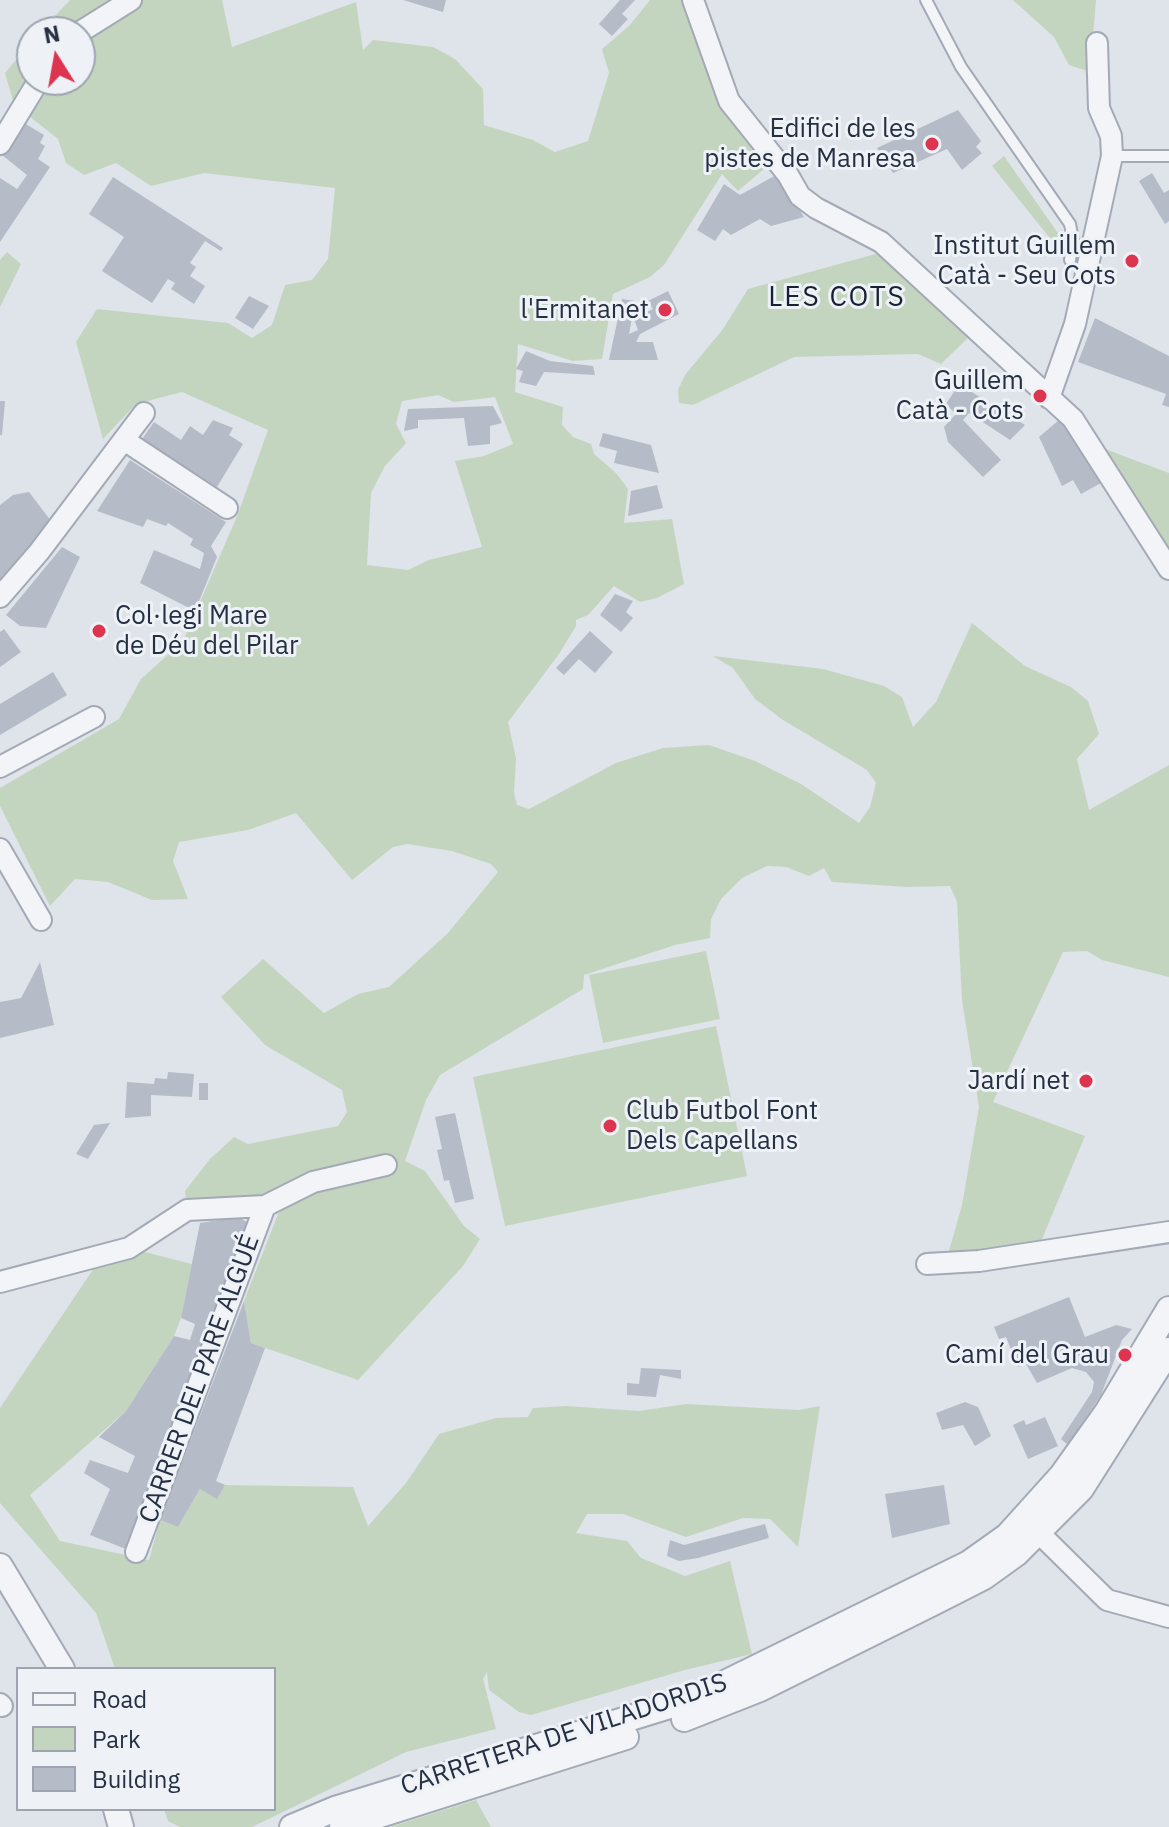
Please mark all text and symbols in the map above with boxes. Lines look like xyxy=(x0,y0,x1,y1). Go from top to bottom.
north arrow xyxy=(16,16,96,96)
text: N xyxy=(41,18,62,50)
place label: Edifici de les pistes de Manresa xyxy=(704,113,916,174)
marker: Edifici de les pistes de Manresa xyxy=(923,135,941,153)
place label: Institut Guillem Catà - Seu Cots xyxy=(933,230,1116,292)
marker: Institut Guillem Catà - Seu Cots xyxy=(1123,252,1141,270)
district label: LES COTS xyxy=(768,281,906,315)
place label: l'Ermitanet xyxy=(521,294,649,326)
marker: l'Ermitanet xyxy=(656,301,674,319)
place label: Guillem Catà - Cots xyxy=(896,365,1024,426)
marker: Guillem Catà - Cots xyxy=(1031,387,1049,405)
place label: Col·legi Mare de Déu del Pilar xyxy=(115,600,298,662)
marker: Col·legi Mare de Déu del Pilar xyxy=(90,622,108,640)
place label: Jardí net xyxy=(968,1065,1070,1097)
marker: Jardí net xyxy=(1077,1072,1095,1090)
place label: Club Futbol Font Dels Capellans xyxy=(626,1095,818,1156)
marker: Club Futbol Font Dels Capellans xyxy=(601,1117,619,1135)
street label: CARRER DEL PARE ALGUÉ xyxy=(133,1230,267,1528)
place label: Camí del Grau xyxy=(945,1339,1109,1371)
marker: Camí del Grau xyxy=(1116,1346,1134,1364)
legend xyxy=(16,1667,276,1811)
street label: CARRETERA DE VILADORDIS xyxy=(397,1667,731,1803)
text: Road xyxy=(92,1683,147,1715)
text: Park xyxy=(92,1723,141,1755)
text: Building xyxy=(92,1763,180,1795)

